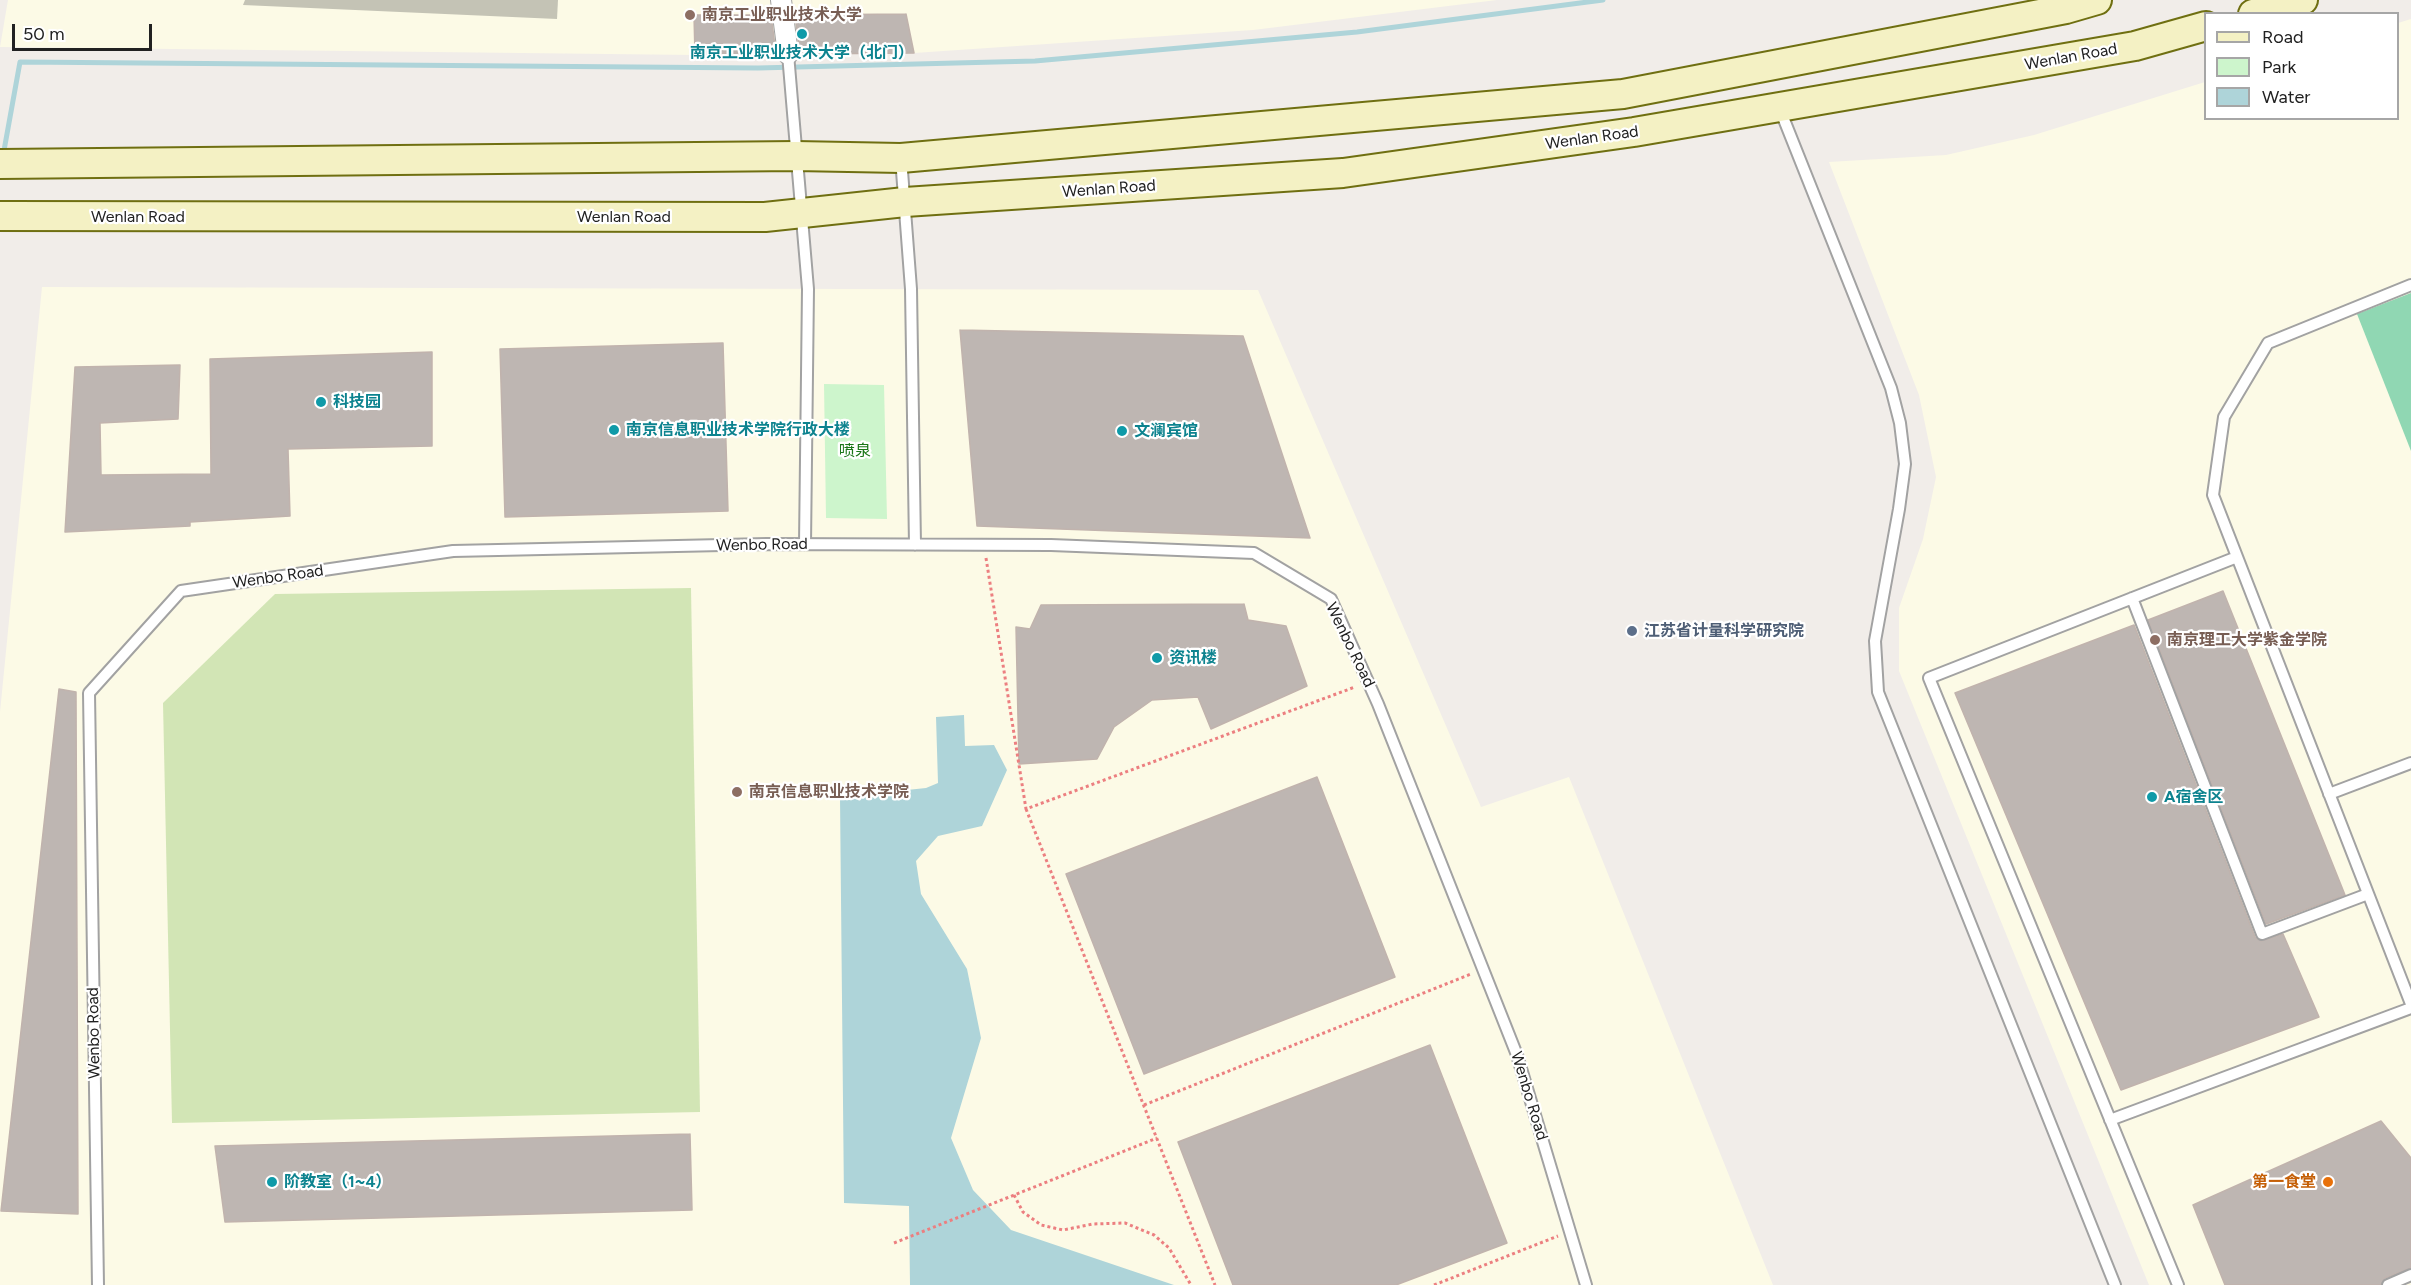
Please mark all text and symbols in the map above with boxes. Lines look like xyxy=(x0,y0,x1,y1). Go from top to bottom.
place label: 南京工业职业技术大学 xyxy=(702,5,862,25)
marker: 南京工业职业技术大学 xyxy=(683,8,697,22)
scale bar xyxy=(15,12,154,50)
legend xyxy=(2204,12,2399,120)
text: 50 m xyxy=(23,23,65,45)
text: Road xyxy=(2262,26,2303,48)
marker: 南京工业职业技术大学（北门） xyxy=(795,27,809,41)
street label: Wenlan Road xyxy=(2023,39,2119,75)
place label: 南京工业职业技术大学（北门） xyxy=(690,43,914,63)
text: Park xyxy=(2262,56,2296,78)
text: Water xyxy=(2262,86,2310,108)
street label: Wenlan Road xyxy=(1544,122,1640,154)
street label: Wenlan Road xyxy=(1062,176,1156,202)
street label: Wenlan Road xyxy=(91,207,185,227)
street label: Wenlan Road xyxy=(577,207,671,227)
place label: 科技园 xyxy=(333,392,381,412)
marker: 科技园 xyxy=(314,395,328,409)
place label: 南京信息职业技术学院行政大楼 xyxy=(626,420,850,440)
place label: 文澜宾馆 xyxy=(1134,421,1198,441)
marker: 南京信息职业技术学院行政大楼 xyxy=(607,423,621,437)
marker: 文澜宾馆 xyxy=(1115,424,1129,438)
park label: 喷泉 xyxy=(839,441,871,461)
street label: Wenbo Road xyxy=(716,535,808,555)
street label: Wenbo Road xyxy=(231,561,325,593)
street label: Wenbo Road xyxy=(1321,600,1379,690)
place label: 江苏省计量科学研究院 xyxy=(1644,621,1804,641)
marker: 江苏省计量科学研究院 xyxy=(1625,624,1639,638)
place label: 南京理工大学紫金学院 xyxy=(2167,630,2327,650)
marker: 南京理工大学紫金学院 xyxy=(2148,633,2162,647)
place label: 资讯楼 xyxy=(1169,648,1217,668)
marker: 资讯楼 xyxy=(1150,651,1164,665)
place label: 南京信息职业技术学院 xyxy=(749,782,909,802)
marker: 南京信息职业技术学院 xyxy=(730,785,744,799)
place label: A宿舍区 xyxy=(2164,787,2223,807)
marker: A宿舍区 xyxy=(2145,790,2159,804)
street label: Wenbo Road xyxy=(84,987,104,1079)
street label: Wenbo Road xyxy=(1506,1049,1552,1143)
place label: 阶教室（1~4） xyxy=(284,1172,392,1192)
place label: 第一食堂 xyxy=(2252,1172,2316,1192)
marker: 阶教室（1~4） xyxy=(265,1175,279,1189)
marker: 第一食堂 xyxy=(2321,1175,2335,1189)

